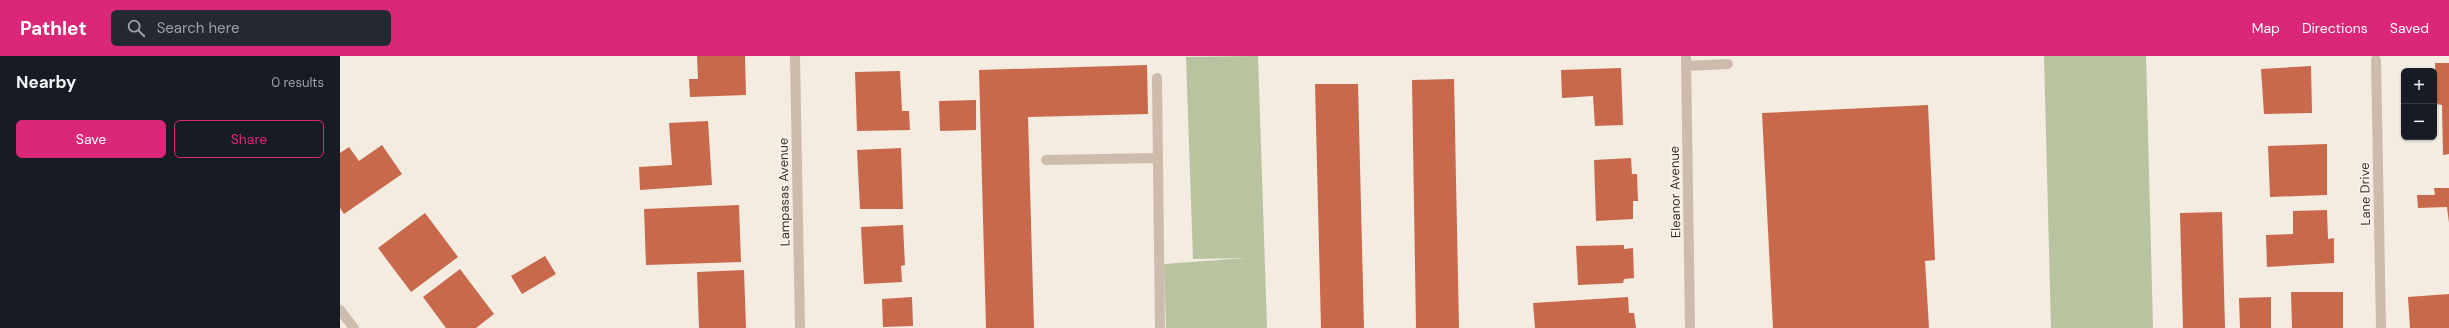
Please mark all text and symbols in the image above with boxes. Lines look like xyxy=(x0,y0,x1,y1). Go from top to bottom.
search box xyxy=(111,10,391,46)
text: Pathlet xyxy=(20,16,87,41)
icon: search xyxy=(125,17,147,39)
text: Search here xyxy=(157,18,239,38)
text: Map xyxy=(2252,19,2280,37)
text: Directions xyxy=(2302,19,2368,37)
text: Saved xyxy=(2390,19,2429,37)
map controls xyxy=(2401,68,2437,140)
button: + xyxy=(2401,68,2437,104)
text: Nearby xyxy=(16,71,76,93)
text: 0 results xyxy=(271,74,324,91)
button: − xyxy=(2401,104,2437,140)
button: Save xyxy=(16,120,166,158)
button: Share xyxy=(174,120,324,158)
street label: Lampasas Avenue xyxy=(775,138,793,246)
street label: Eleanor Avenue xyxy=(1666,146,1684,238)
street label: Lane Drive xyxy=(2356,162,2374,226)

